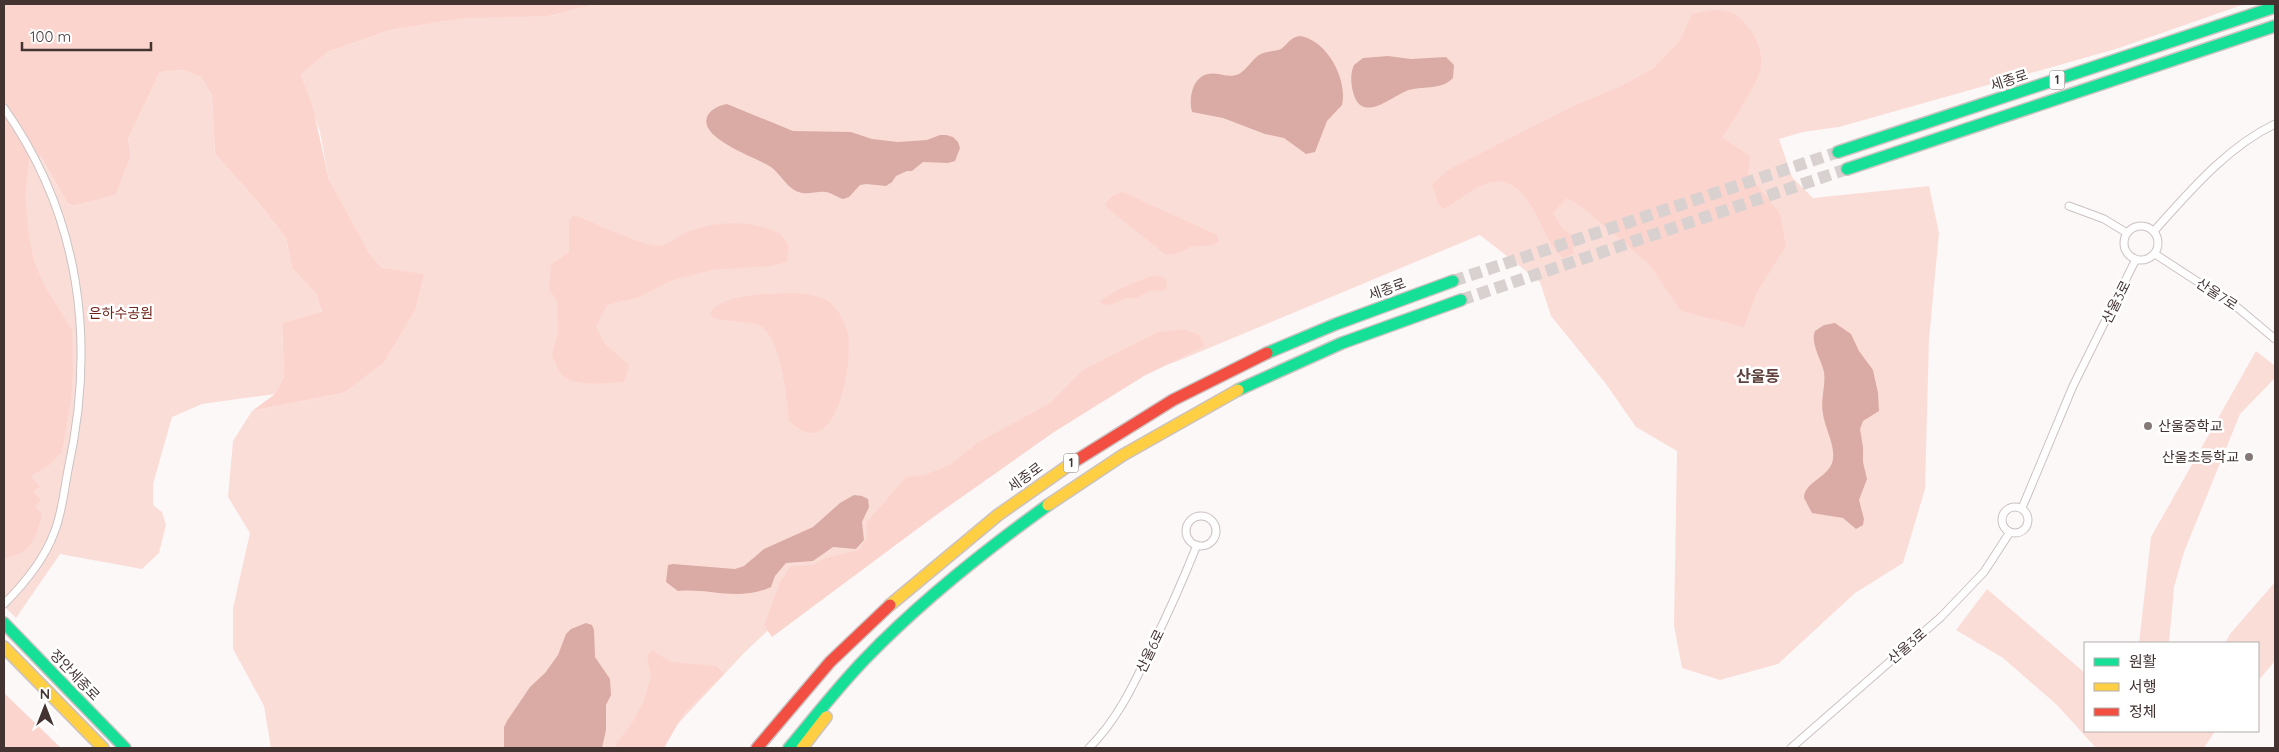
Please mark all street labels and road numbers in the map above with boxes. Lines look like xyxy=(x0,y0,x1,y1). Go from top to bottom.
street label: 세종로 xyxy=(1988,65,2030,95)
road number: 1 xyxy=(2050,70,2064,90)
street label: 세종로 xyxy=(1366,274,1408,304)
street label: 산울7로 xyxy=(2193,274,2241,314)
street label: 산울3로 xyxy=(2098,277,2135,327)
road number: 1 xyxy=(1064,453,1078,472)
street label: 세종로 xyxy=(1004,458,1046,496)
street label: 산울3로 xyxy=(1884,624,1930,668)
street label: 산울6로 xyxy=(1132,626,1168,676)
street label: 정안세종로 xyxy=(46,646,104,704)

